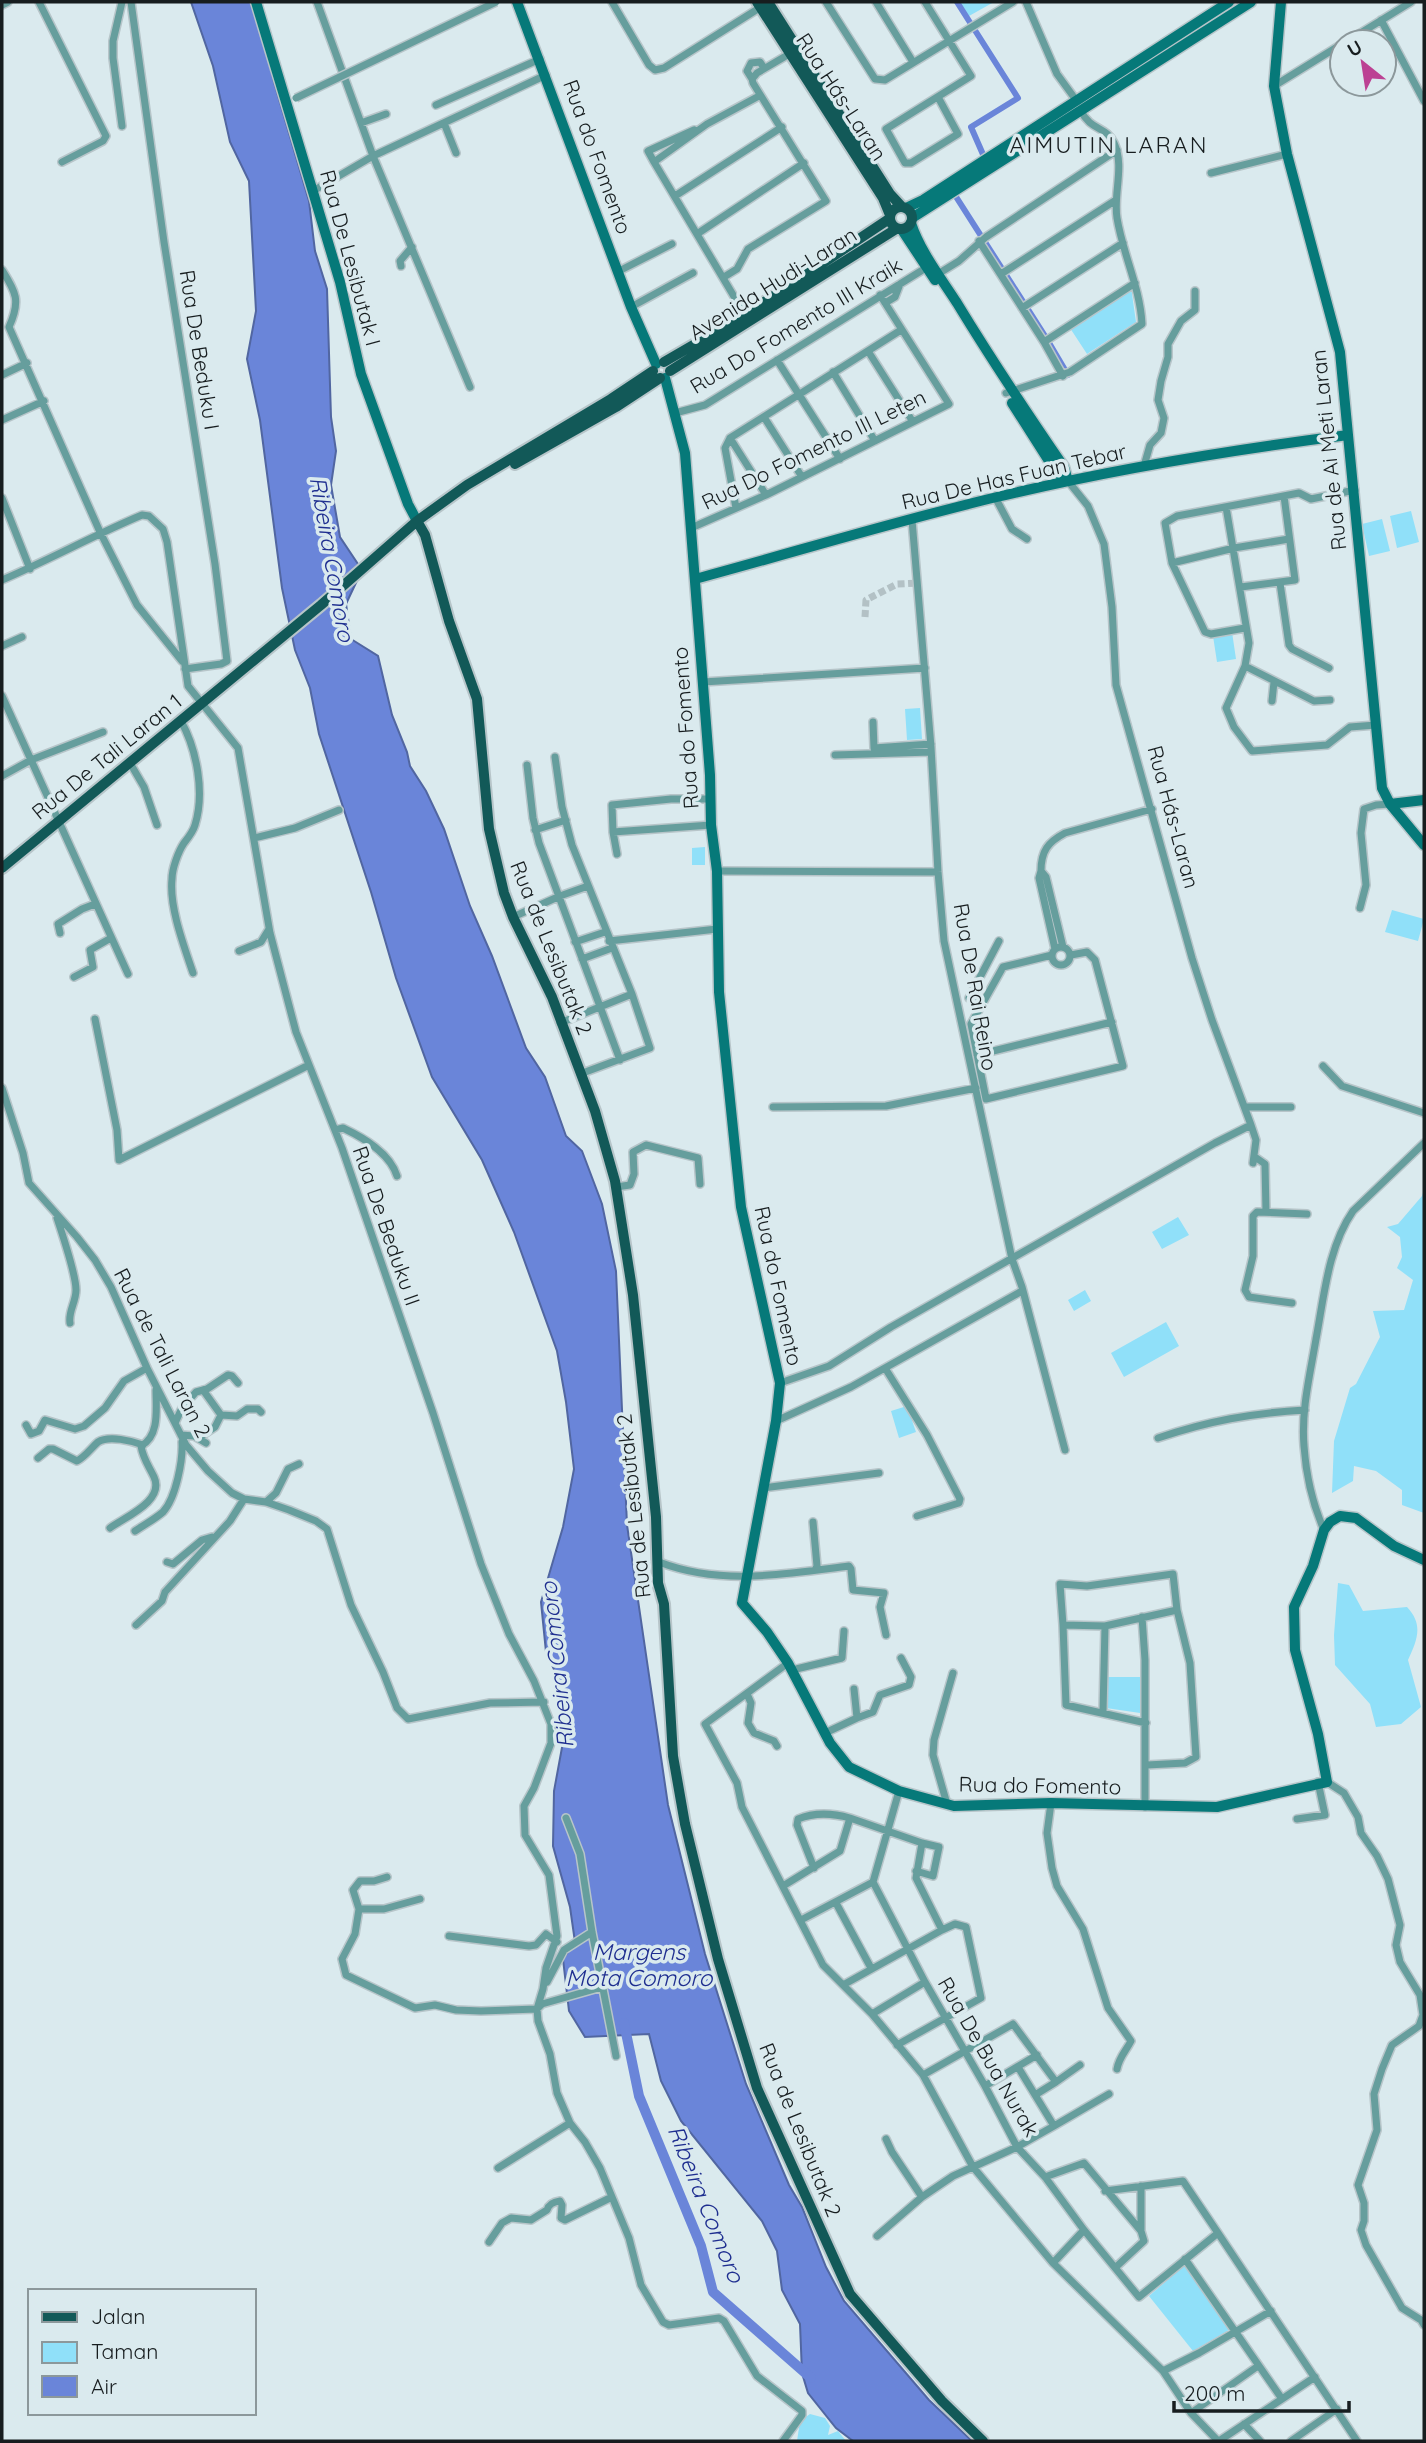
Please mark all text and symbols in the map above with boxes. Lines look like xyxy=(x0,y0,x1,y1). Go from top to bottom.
street label: Rua Hás-Laran xyxy=(791,28,893,165)
north arrow xyxy=(1328,28,1398,98)
text: U xyxy=(1343,35,1366,62)
street label: Rua do Fomento xyxy=(558,76,638,237)
district label: AIMUTIN LARAN xyxy=(1010,130,1208,159)
street label: Rua De Lesibutak I xyxy=(315,167,387,349)
street label: Avenida Hudi-Laran xyxy=(684,221,861,345)
street label: Rua Do Fomento III Kraik xyxy=(685,252,906,399)
street label: Rua De Beduku I xyxy=(174,268,225,432)
street label: Rua de Ai Meti Laran xyxy=(1305,349,1351,552)
street label: Rua Do Fomento III Leten xyxy=(697,383,930,515)
street label: Rua De Has Fuan Tebar xyxy=(899,437,1129,515)
water label: Ribeira Comoro xyxy=(304,474,361,645)
street label: Rua do Fomento xyxy=(666,646,704,810)
street label: Rua De Tali Laran 1 xyxy=(26,688,187,825)
street label: Rua Hás-Laran xyxy=(1142,743,1206,891)
street label: Rua de Lesibutak 2 xyxy=(505,857,599,1038)
street label: Rua De Rai Reino xyxy=(948,901,1003,1072)
street label: Rua De Beduku II xyxy=(347,1142,426,1309)
street label: Rua do Fomento xyxy=(749,1204,809,1368)
street label: Rua de Tali Laran 2 xyxy=(109,1263,217,1442)
street label: Rua de Lesibutak 2 xyxy=(610,1413,656,1600)
water label: Ribeira Comoro xyxy=(533,1579,580,1750)
street label: Rua do Fomento xyxy=(959,1771,1121,1799)
water label: Margens Mota Comoro xyxy=(566,1937,714,1992)
street label: Rua De Bua Nurak xyxy=(933,1972,1045,2141)
street label: Rua de Lesibutak 2 xyxy=(754,2039,848,2220)
water label: Ribeira Comoro xyxy=(662,2121,752,2288)
legend xyxy=(28,2289,256,2415)
text: Jalan xyxy=(91,2303,145,2329)
text: Taman xyxy=(91,2338,158,2364)
scale bar xyxy=(1174,2370,1349,2414)
text: Air xyxy=(91,2373,117,2399)
text: 200 m xyxy=(1184,2380,1246,2406)

